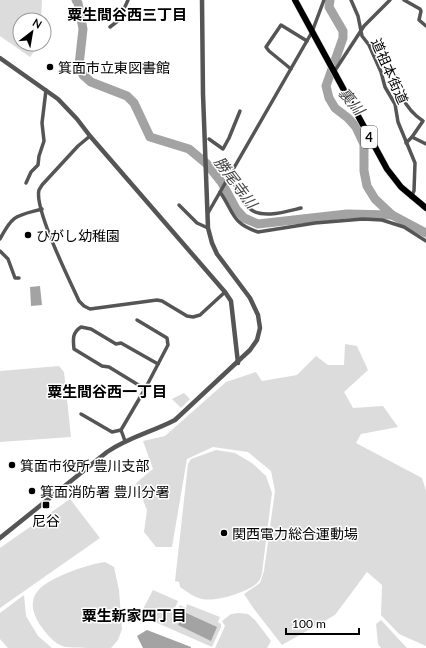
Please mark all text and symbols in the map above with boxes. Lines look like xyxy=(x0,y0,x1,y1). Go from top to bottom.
district label: 粟生間谷西三丁目 xyxy=(67,5,187,23)
north arrow xyxy=(12,12,52,52)
text: N xyxy=(30,15,44,31)
street label: 道祖本街道 xyxy=(368,36,412,106)
place label: 箕面市立東図書館 xyxy=(58,59,170,76)
marker: 箕面市立東図書館 xyxy=(45,62,55,72)
water label: 裏川 xyxy=(335,84,370,120)
road number: 4 xyxy=(361,126,377,148)
water label: 勝尾寺川 xyxy=(211,153,262,213)
place label: ひがし幼稚園 xyxy=(36,227,120,244)
marker: ひがし幼稚園 xyxy=(23,230,33,240)
district label: 粟生間谷西一丁目 xyxy=(47,382,167,400)
place label: 箕面市役所 豊川支部 xyxy=(20,457,150,474)
marker: 箕面市役所 豊川支部 xyxy=(7,460,17,470)
place label: 箕面消防署 豊川分署 xyxy=(40,483,170,500)
marker: 箕面消防署 豊川分署 xyxy=(27,486,37,496)
marker: 尼谷 xyxy=(41,500,51,510)
place label: 尼谷 xyxy=(32,512,60,529)
place label: 関西電力総合運動場 xyxy=(232,525,358,542)
marker: 関西電力総合運動場 xyxy=(219,528,229,538)
district label: 粟生新家四丁目 xyxy=(81,606,187,624)
scale bar xyxy=(286,610,359,636)
text: 100 m xyxy=(292,616,326,631)

